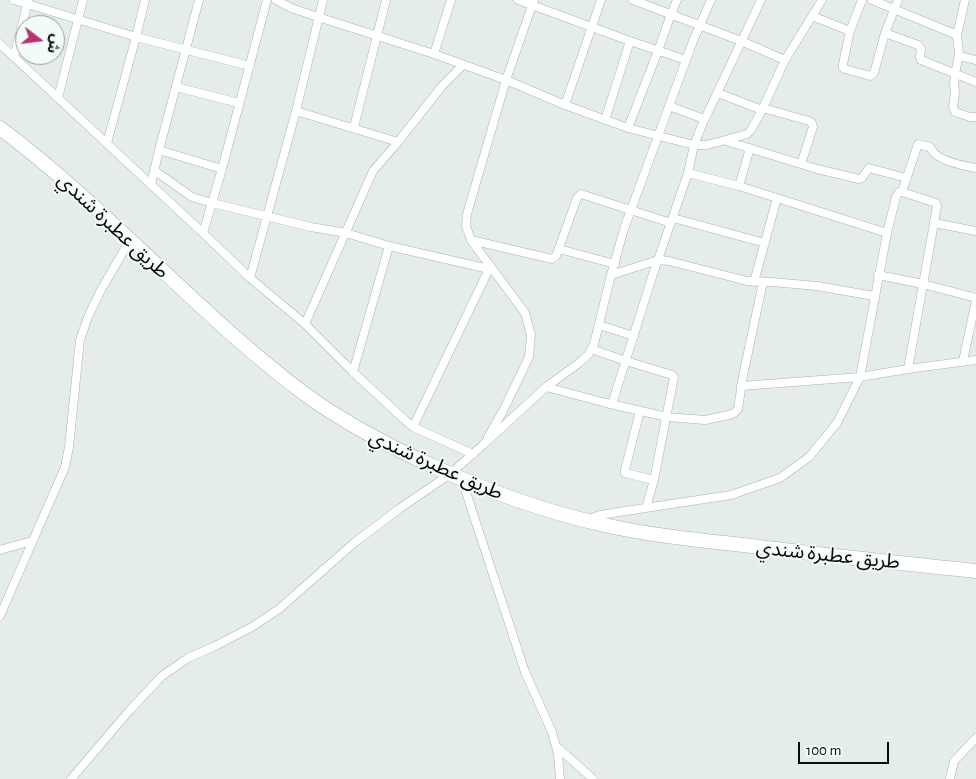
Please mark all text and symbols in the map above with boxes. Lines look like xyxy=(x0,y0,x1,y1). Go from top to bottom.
north arrow xyxy=(15,15,65,65)
text: ش xyxy=(44,33,63,55)
street label: طريق عطبرة شندي xyxy=(52,168,174,284)
street label: طريق عطبرة شندي xyxy=(365,425,507,505)
street label: طريق عطبرة شندي xyxy=(755,536,901,574)
scale bar xyxy=(801,732,892,764)
text: 100 m xyxy=(806,743,841,758)

